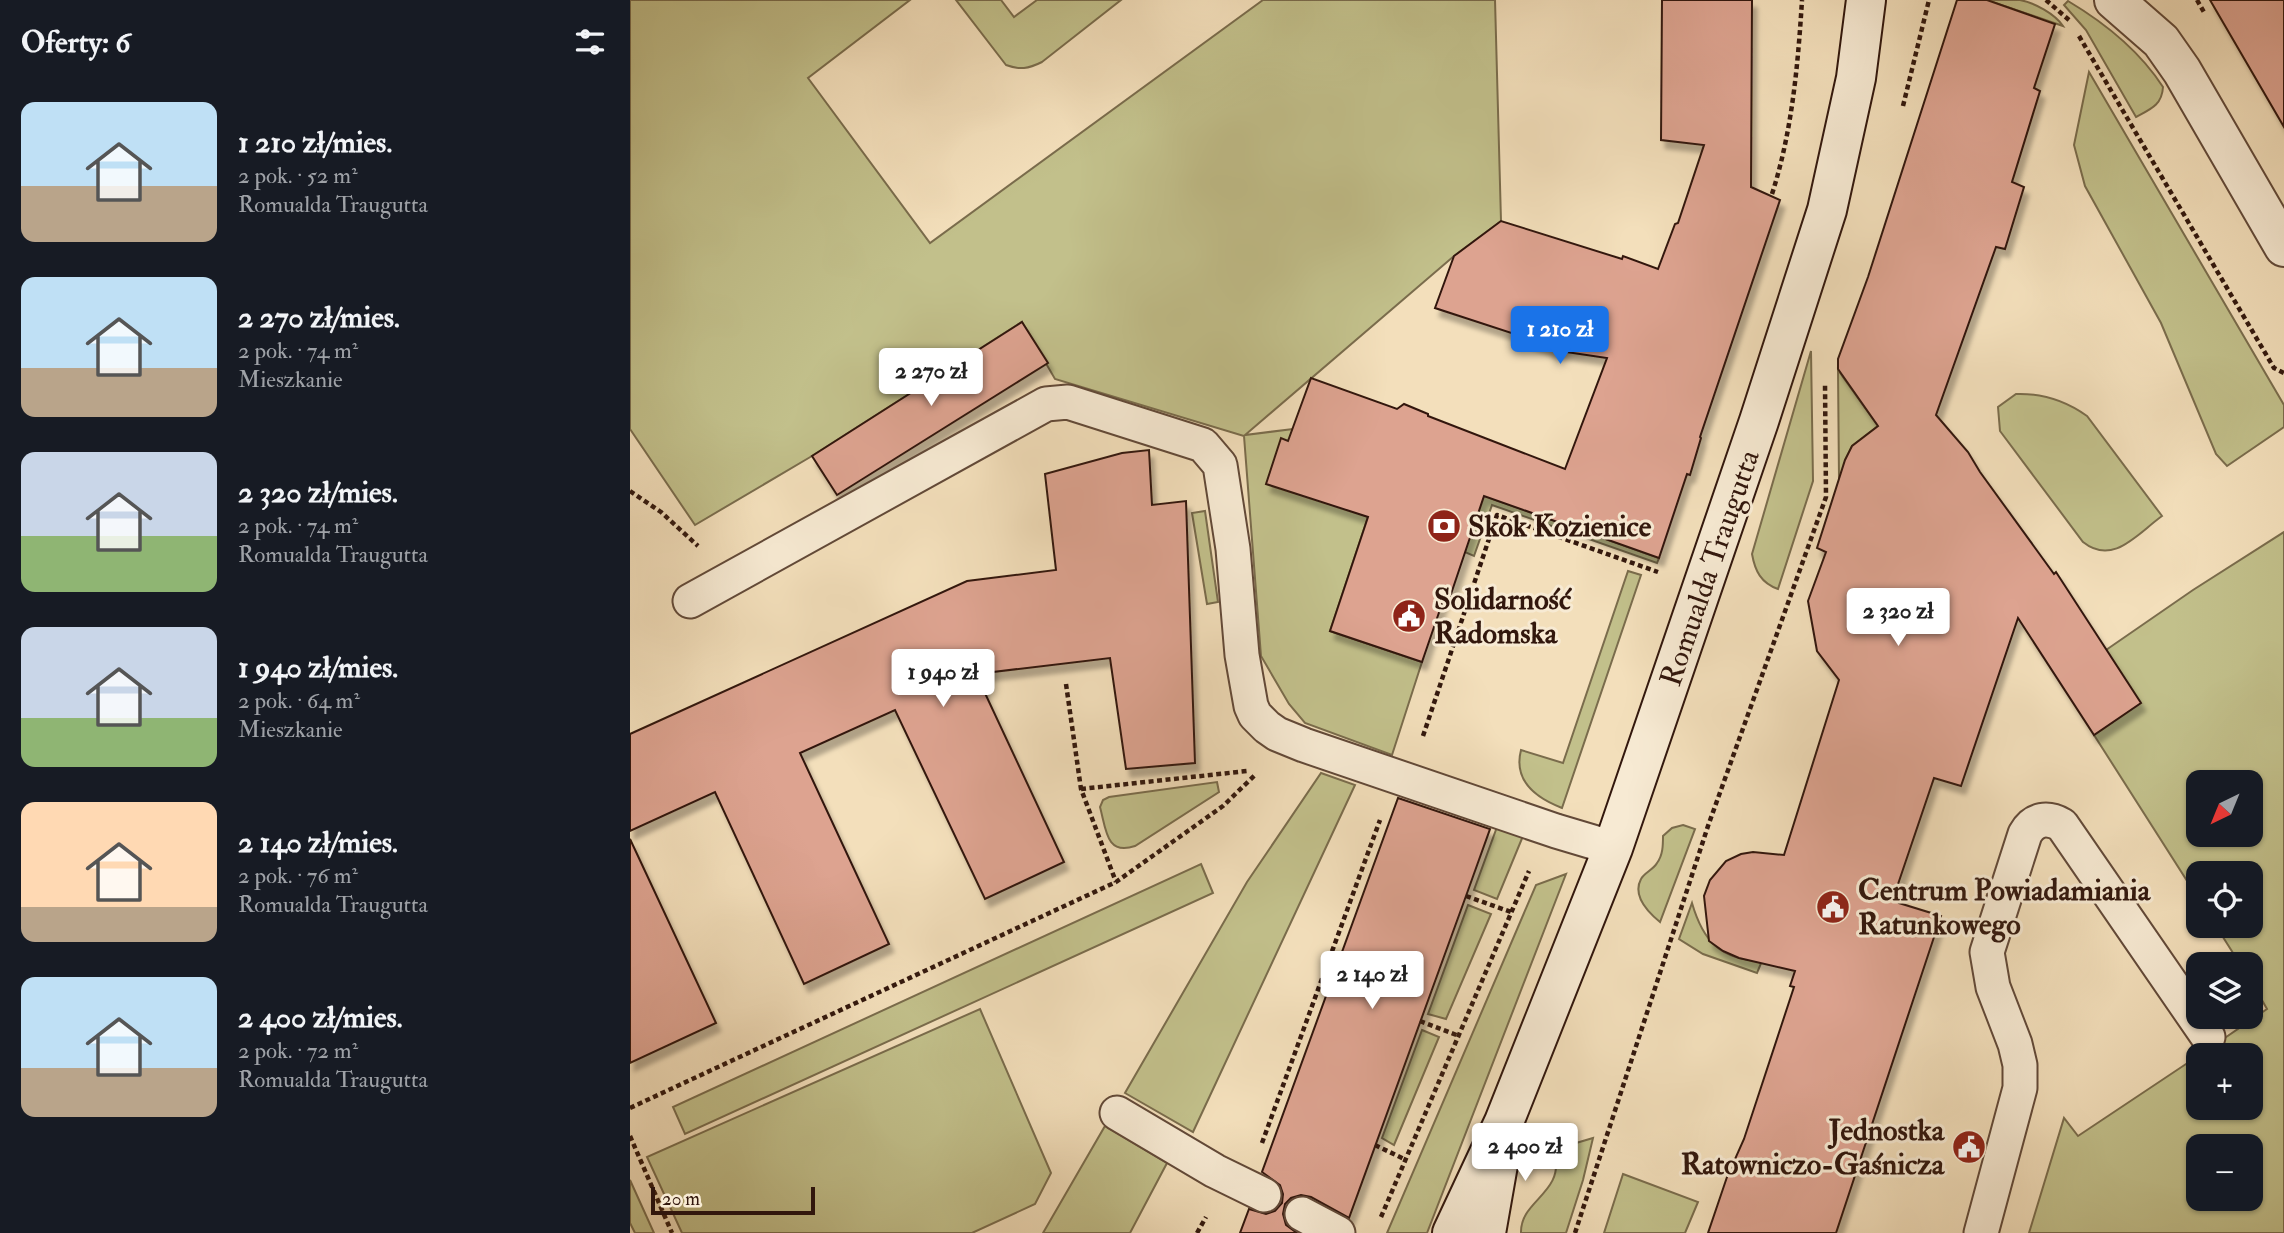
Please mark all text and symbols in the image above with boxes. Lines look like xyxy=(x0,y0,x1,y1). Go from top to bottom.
icon: filters xyxy=(571,23,609,61)
text: Oferty: 6 xyxy=(21,24,130,61)
text: 1 210 zł/mies. xyxy=(238,124,392,161)
icon: home xyxy=(77,130,161,214)
text: 2 pok. · 52 m² xyxy=(238,161,358,190)
text: Romualda Traugutta xyxy=(238,190,428,219)
text: 2 270 zł/mies. xyxy=(238,299,400,336)
icon: home xyxy=(77,305,161,389)
pin: 1 210 zł xyxy=(1488,306,1632,366)
text: 1 210 zł xyxy=(1527,314,1593,343)
text: 2 pok. · 74 m² xyxy=(238,336,358,365)
pin: 2 270 zł xyxy=(859,348,1003,408)
text: 2 270 zł xyxy=(895,356,967,385)
text: Mieszkanie xyxy=(238,365,343,394)
street label: Romualda Traugutta xyxy=(1652,444,1768,691)
text: 2 320 zł/mies. xyxy=(238,474,398,511)
icon: home xyxy=(77,480,161,564)
bank icon: Skok Kozienice xyxy=(1425,507,1463,545)
place label: Skok Kozienice xyxy=(1468,508,1652,545)
text: 2 pok. · 74 m² xyxy=(238,511,358,540)
text: Romualda Traugutta xyxy=(238,540,428,569)
place label: Solidarność Radomska xyxy=(1434,581,1572,652)
pin: 2 320 zł xyxy=(1826,588,1970,648)
text: 2 320 zł xyxy=(1863,596,1933,625)
public building icon: Solidarność Radomska xyxy=(1390,597,1428,635)
text: 1 940 zł/mies. xyxy=(238,649,398,686)
pin: 1 940 zł xyxy=(871,650,1015,709)
icon: home xyxy=(77,655,161,739)
text: 1 940 zł xyxy=(908,657,978,686)
text: 2 pok. · 64 m² xyxy=(238,686,360,715)
text: Mieszkanie xyxy=(238,715,343,744)
north arrow xyxy=(2186,770,2263,847)
map controls xyxy=(2186,770,2263,1211)
text: 2 140 zł/mies. xyxy=(238,824,398,861)
icon: home xyxy=(77,830,161,914)
text: 2 pok. · 76 m² xyxy=(238,861,358,890)
button: locate xyxy=(2186,861,2263,938)
place label: Centrum Powiadamiania Ratunkowego xyxy=(1858,872,2152,943)
public building icon: Centrum Powiadamiania Ratunkowego xyxy=(1814,888,1852,926)
text: Romualda Traugutta xyxy=(238,890,428,919)
pin: 2 140 zł xyxy=(1300,951,1444,1011)
button: layers xyxy=(2186,952,2263,1029)
text: 2 140 zł xyxy=(1337,959,1407,988)
text: 2 400 zł/mies. xyxy=(238,999,403,1036)
icon: home xyxy=(77,1005,161,1089)
text: 2 pok. · 72 m² xyxy=(238,1036,358,1065)
button: + xyxy=(2186,1043,2263,1120)
text: Romualda Traugutta xyxy=(238,1065,428,1094)
place label: Jednostka Ratowniczo-Gaśnicza xyxy=(1681,1112,1946,1183)
pin: 2 400 zł xyxy=(1453,1124,1597,1183)
public building icon: Jednostka Ratowniczo-Gaśnicza xyxy=(1950,1128,1988,1166)
text: 2 400 zł xyxy=(1488,1131,1562,1160)
button: − xyxy=(2186,1134,2263,1211)
scale bar xyxy=(651,1184,816,1216)
text: 20 m xyxy=(662,1187,700,1211)

